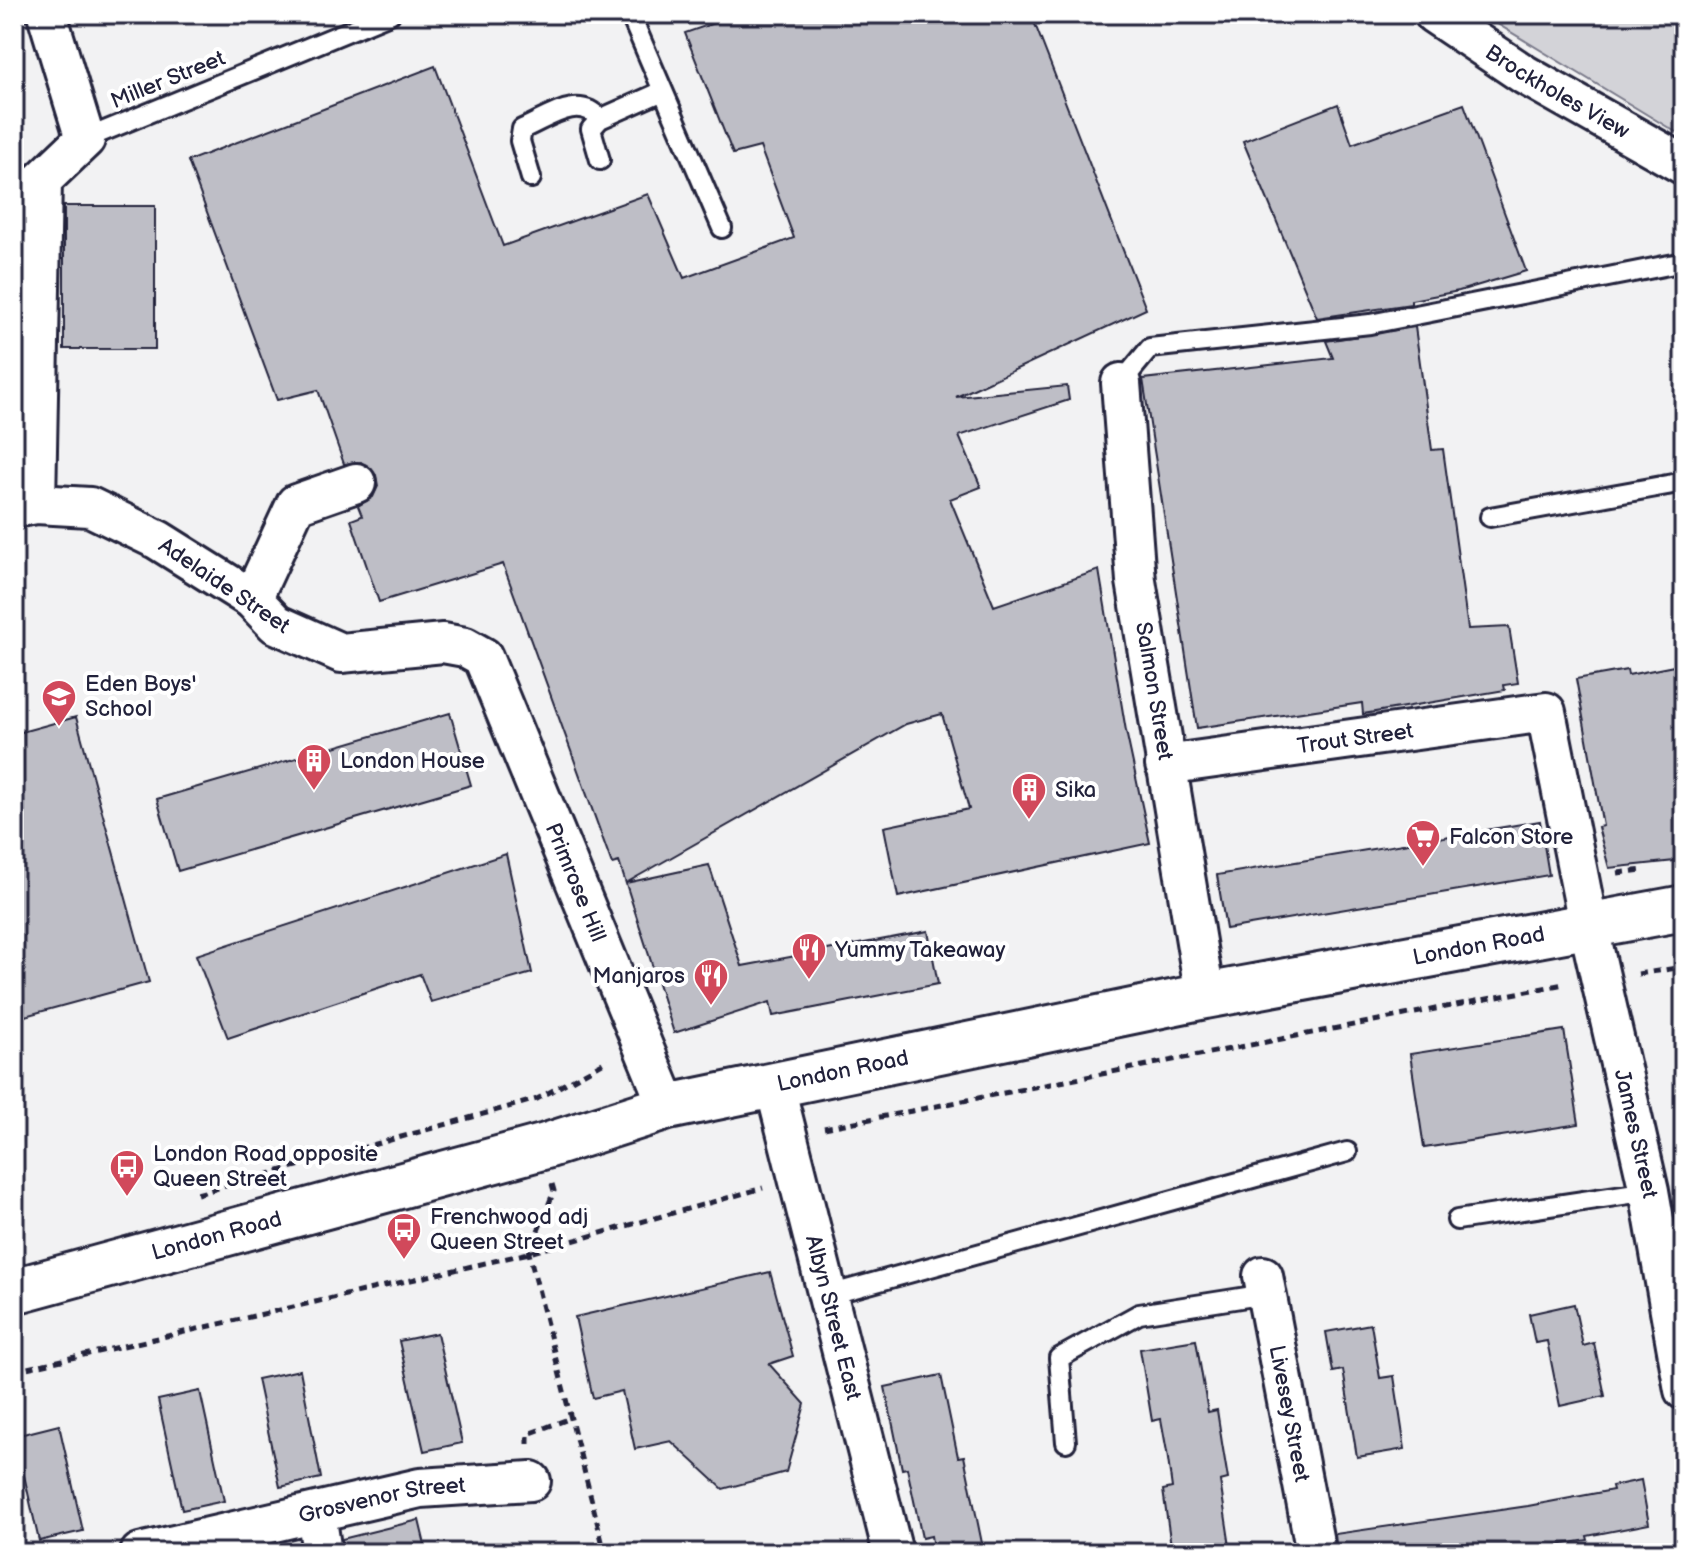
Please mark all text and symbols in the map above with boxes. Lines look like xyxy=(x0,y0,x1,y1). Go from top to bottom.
street label: Brockholes View xyxy=(1480,39,1634,145)
street label: Miller Street xyxy=(107,45,229,115)
street label: Adelaide Street xyxy=(153,532,295,640)
street label: Salmon Street xyxy=(1129,620,1179,762)
place label: Eden Boys' School xyxy=(85,671,196,723)
school or university icon: Eden Boys' School xyxy=(40,678,78,728)
street label: Trout Street xyxy=(1295,717,1415,760)
building icon: London House xyxy=(295,742,333,792)
place label: London House xyxy=(340,748,485,775)
building icon: Sika xyxy=(1010,771,1048,821)
place label: Sika xyxy=(1055,777,1096,804)
supermarket icon: Falcon Store xyxy=(1404,818,1442,868)
street label: Primrose Hill xyxy=(539,819,612,946)
place label: Falcon Store xyxy=(1449,824,1573,851)
street label: London Road xyxy=(1410,920,1547,971)
restaurant icon: Yummy Takeaway xyxy=(790,931,828,981)
place label: Yummy Takeaway xyxy=(834,937,1006,964)
restaurant icon: Manjaros xyxy=(692,957,730,1007)
place label: Manjaros xyxy=(593,963,685,990)
street label: London Road xyxy=(775,1044,911,1098)
street label: James Street xyxy=(1608,1067,1664,1201)
place label: London Road opposite Queen Street xyxy=(153,1141,378,1193)
bus stop icon: London Road opposite Queen Street xyxy=(108,1148,146,1198)
place label: Frenchwood adj Queen Street xyxy=(430,1204,588,1256)
street label: London Road xyxy=(149,1205,285,1266)
bus stop icon: Frenchwood adj Queen Street xyxy=(385,1211,423,1261)
street label: Albyn Street East xyxy=(800,1232,867,1403)
street label: Livesey Street xyxy=(1263,1343,1316,1484)
street label: Grosvenor Street xyxy=(296,1472,466,1529)

